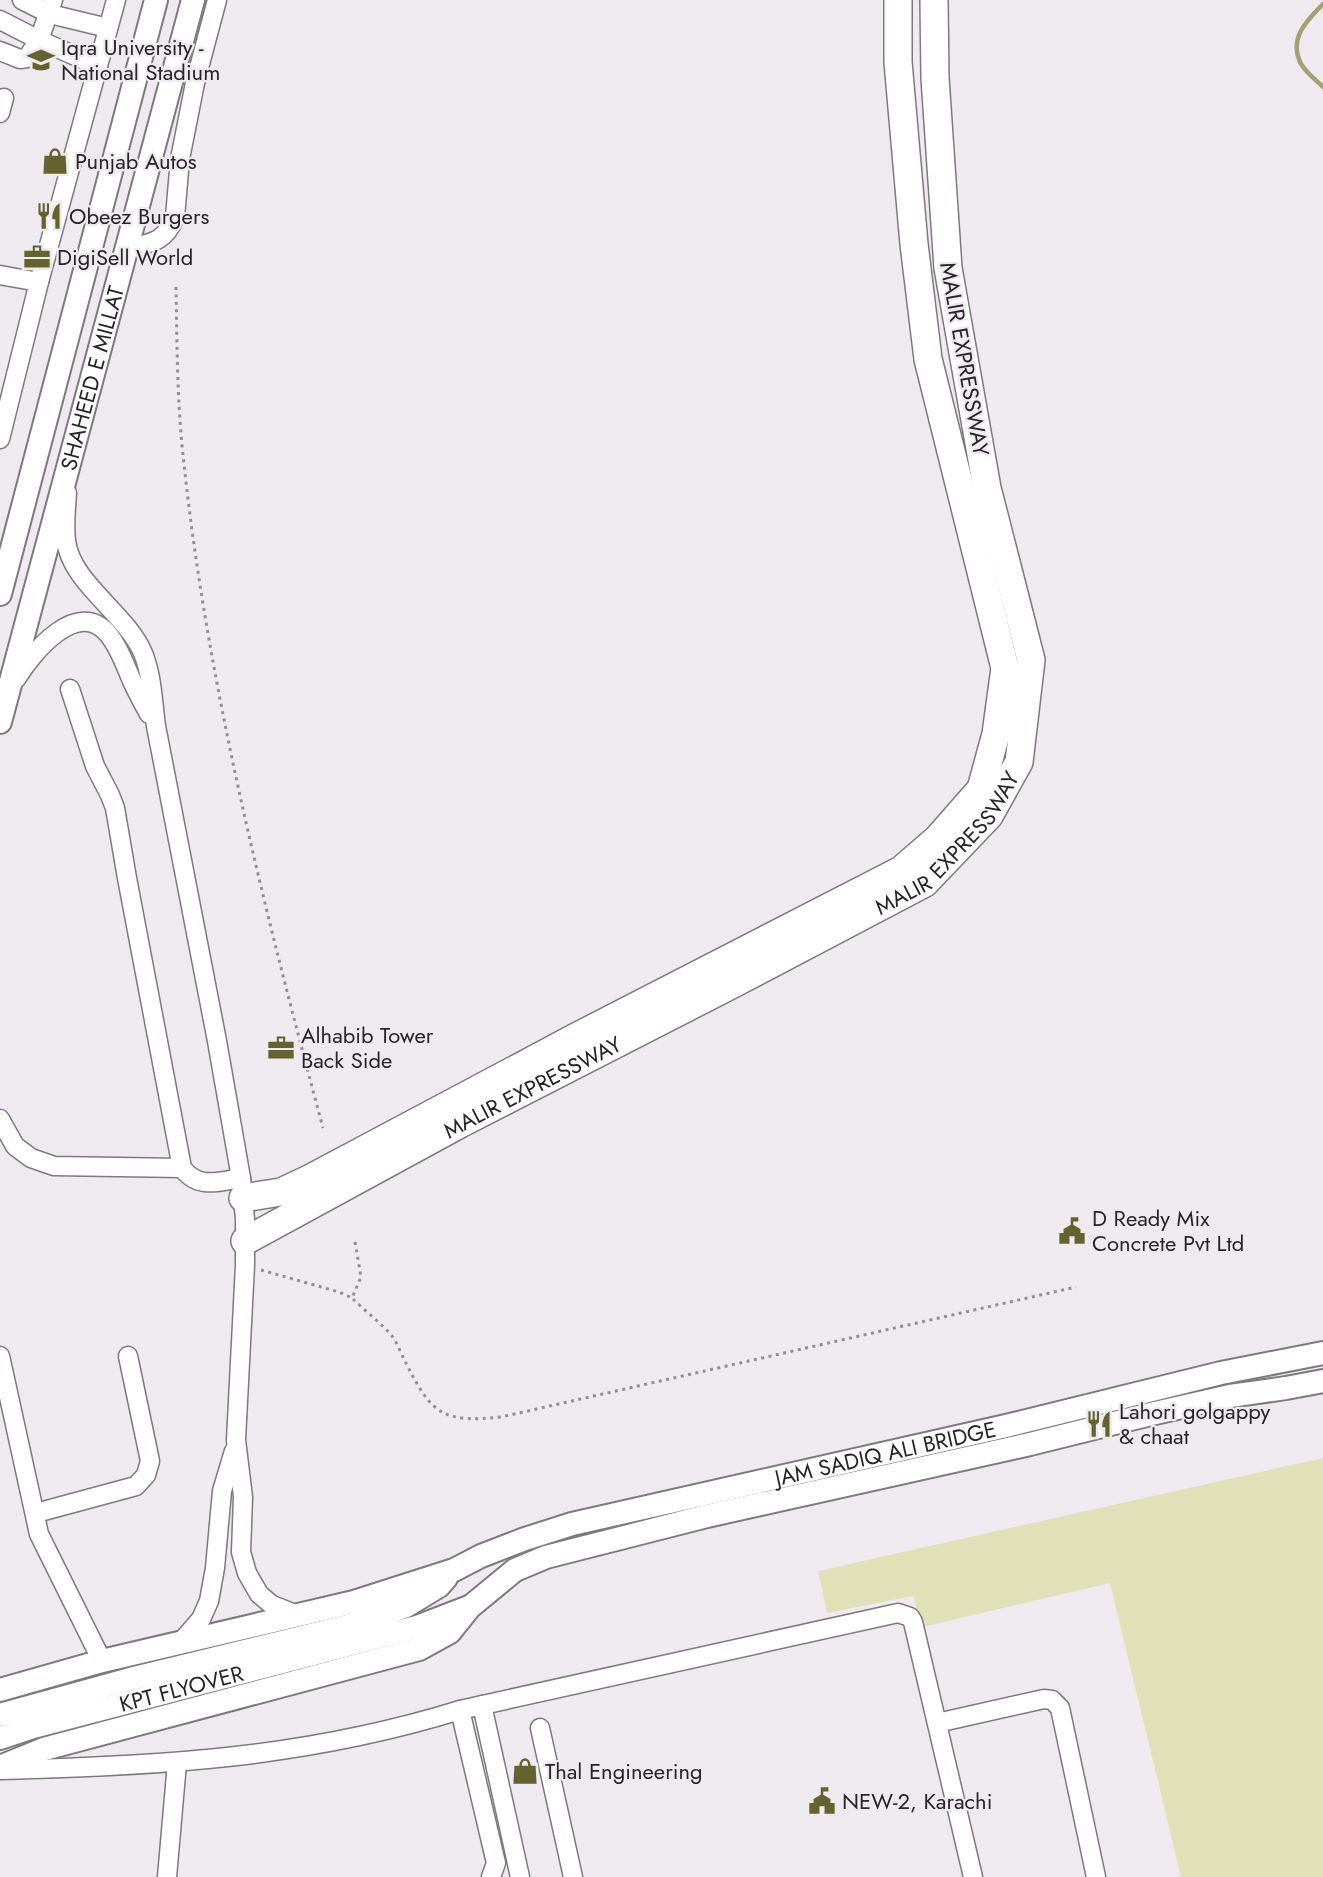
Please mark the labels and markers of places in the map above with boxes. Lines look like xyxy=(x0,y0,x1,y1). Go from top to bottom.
place label: Iqra University - National Stadium xyxy=(61,31,220,88)
school or university icon: Iqra University - National Stadium xyxy=(26,45,56,75)
place label: Punjab Autos xyxy=(75,145,197,177)
shop icon: Punjab Autos xyxy=(40,146,70,176)
place label: Obeez Burgers xyxy=(69,200,209,232)
restaurant icon: Obeez Burgers xyxy=(34,201,64,231)
place label: DigiSell World xyxy=(57,241,193,273)
office icon: DigiSell World xyxy=(22,242,52,272)
place label: Alhabib Tower Back Side xyxy=(301,1019,434,1076)
office icon: Alhabib Tower Back Side xyxy=(266,1033,296,1063)
place label: D Ready Mix Concrete Pvt Ltd xyxy=(1092,1202,1244,1259)
public building icon: D Ready Mix Concrete Pvt Ltd xyxy=(1057,1216,1087,1246)
place label: Lahori golgappy & chaat xyxy=(1119,1395,1270,1452)
restaurant icon: Lahori golgappy & chaat xyxy=(1084,1409,1114,1439)
place label: Thal Engineering xyxy=(545,1755,703,1787)
shop icon: Thal Engineering xyxy=(510,1756,540,1786)
place label: NEW-2, Karachi xyxy=(842,1785,992,1817)
public building icon: NEW-2, Karachi xyxy=(807,1786,837,1816)

